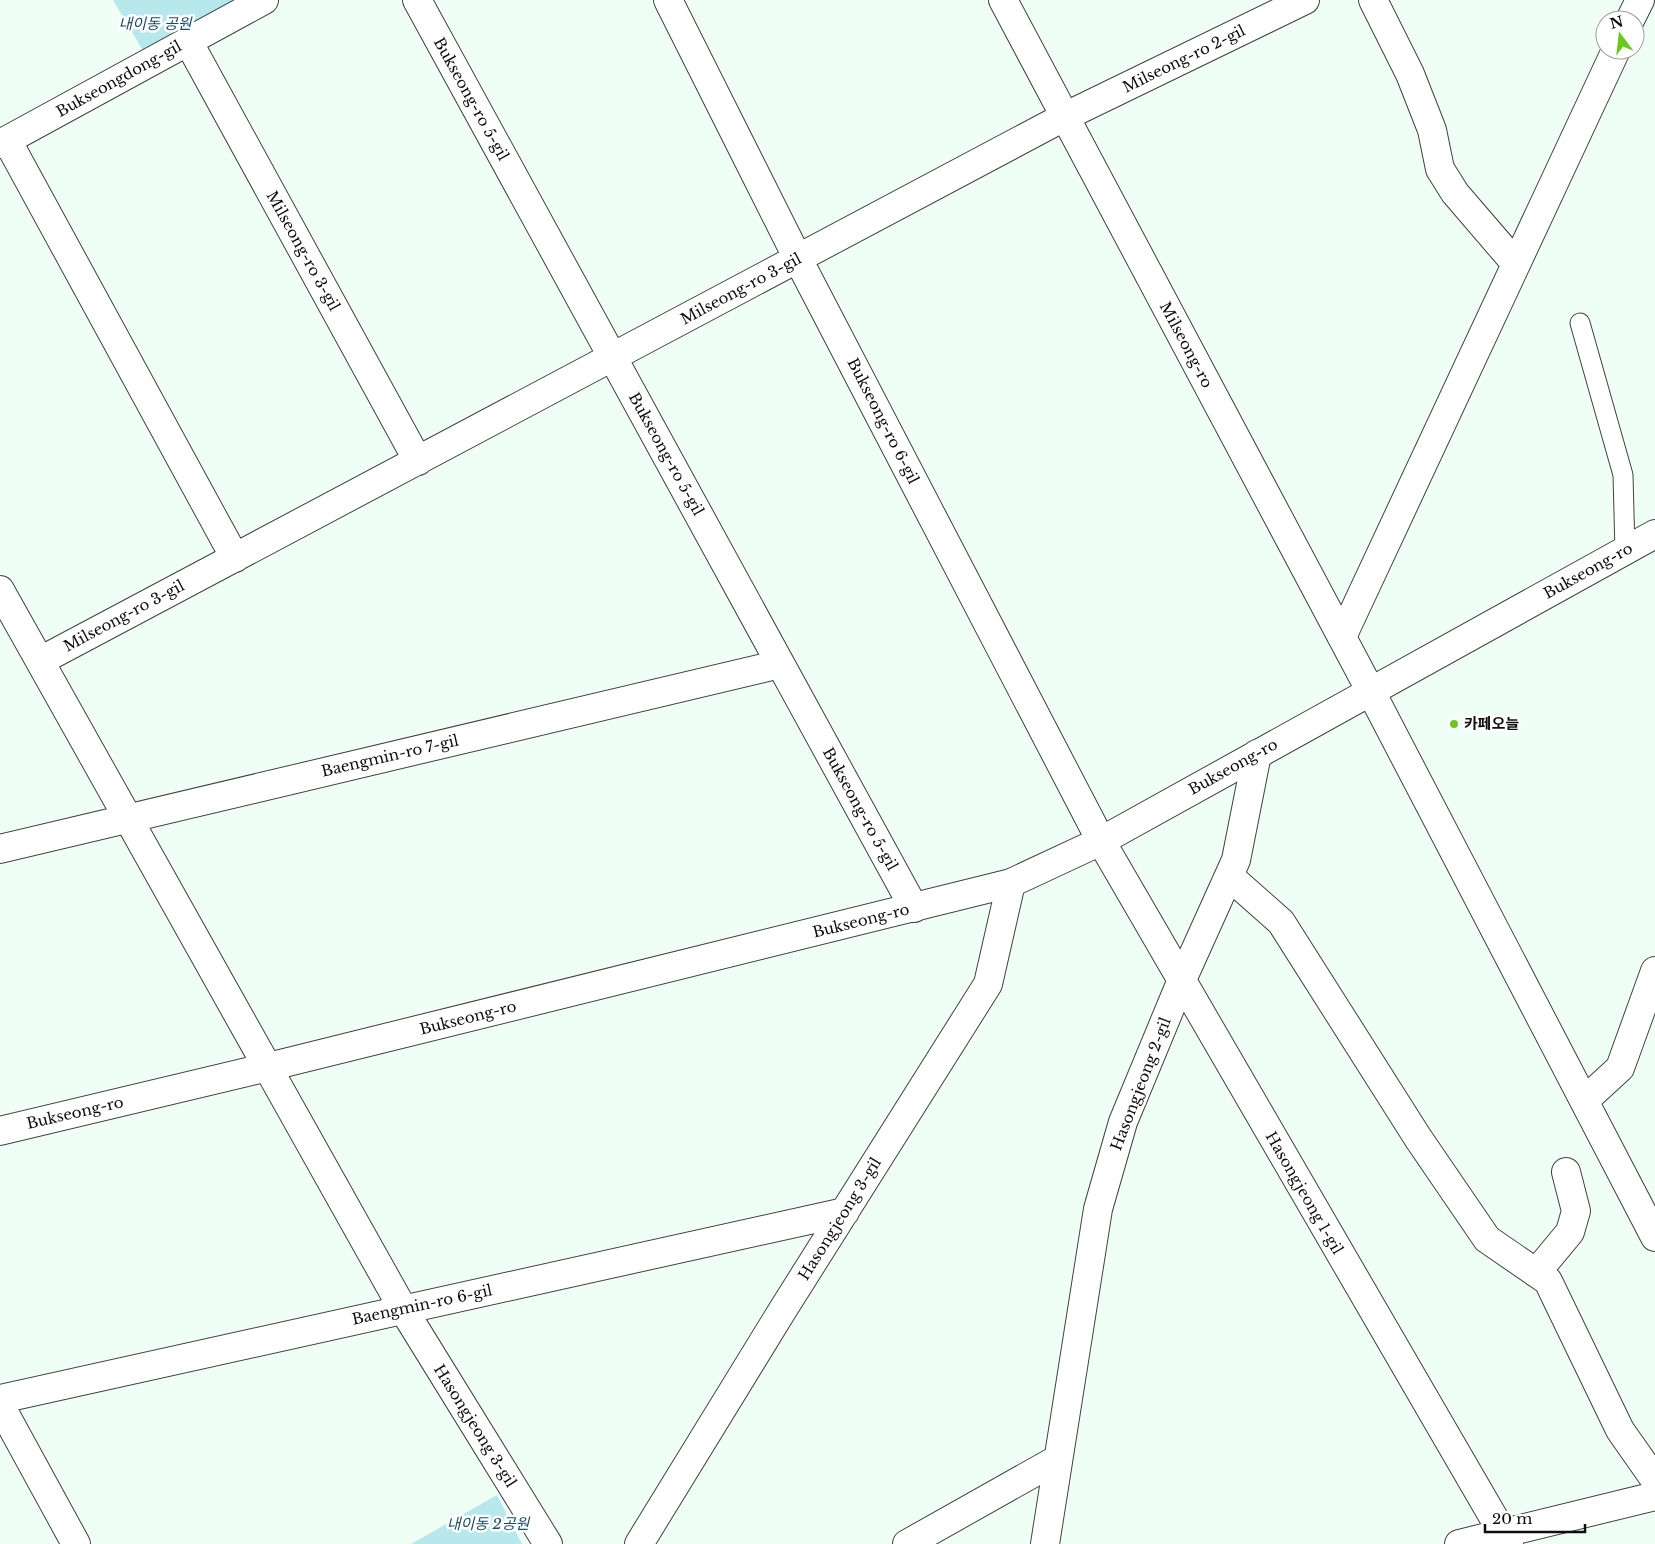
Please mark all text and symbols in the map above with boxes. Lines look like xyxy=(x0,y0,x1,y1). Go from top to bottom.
north arrow xyxy=(1595,10,1645,60)
text: N xyxy=(1608,12,1625,33)
park label: 내이동 공원 xyxy=(118,14,193,33)
street label: Milseong-ro 2-gil xyxy=(1119,21,1248,96)
street label: Bukseong-ro 5-gil xyxy=(430,34,513,164)
street label: Bukseongdong-gil xyxy=(53,36,185,121)
street label: Milseong-ro 3-gil xyxy=(263,188,344,314)
street label: Milseong-ro 3-gil xyxy=(677,249,805,328)
street label: Milseong-ro xyxy=(1156,299,1217,391)
street label: Bukseong-ro 6-gil xyxy=(843,355,923,487)
street label: Bukseong-ro 5-gil xyxy=(625,389,708,519)
street label: Bukseong-ro xyxy=(1540,538,1636,603)
street label: Milseong-ro 3-gil xyxy=(60,576,188,655)
place label: 카페오늘 xyxy=(1464,714,1519,733)
marker: 카페오늘 xyxy=(1448,718,1460,730)
street label: Baengmin-ro 7-gil xyxy=(319,730,461,781)
street label: Bukseong-ro xyxy=(1185,734,1281,799)
street label: Bukseong-ro 5-gil xyxy=(819,744,902,874)
street label: Bukseong-ro xyxy=(811,899,911,942)
street label: Bukseong-ro xyxy=(418,996,518,1039)
street label: Hasongjeong 2-gil xyxy=(1106,1014,1175,1153)
street label: Bukseong-ro xyxy=(25,1092,125,1133)
street label: Hasongjeong 1-gil xyxy=(1262,1128,1347,1258)
street label: Hasongjeong 3-gil xyxy=(794,1154,885,1284)
street label: Baengmin-ro 6-gil xyxy=(350,1280,494,1329)
street label: Hasongjeong 3-gil xyxy=(430,1361,521,1491)
scale bar xyxy=(1485,1502,1585,1534)
text: 20 m xyxy=(1492,1509,1532,1528)
park label: 내이동 2공원 xyxy=(447,1514,530,1533)

